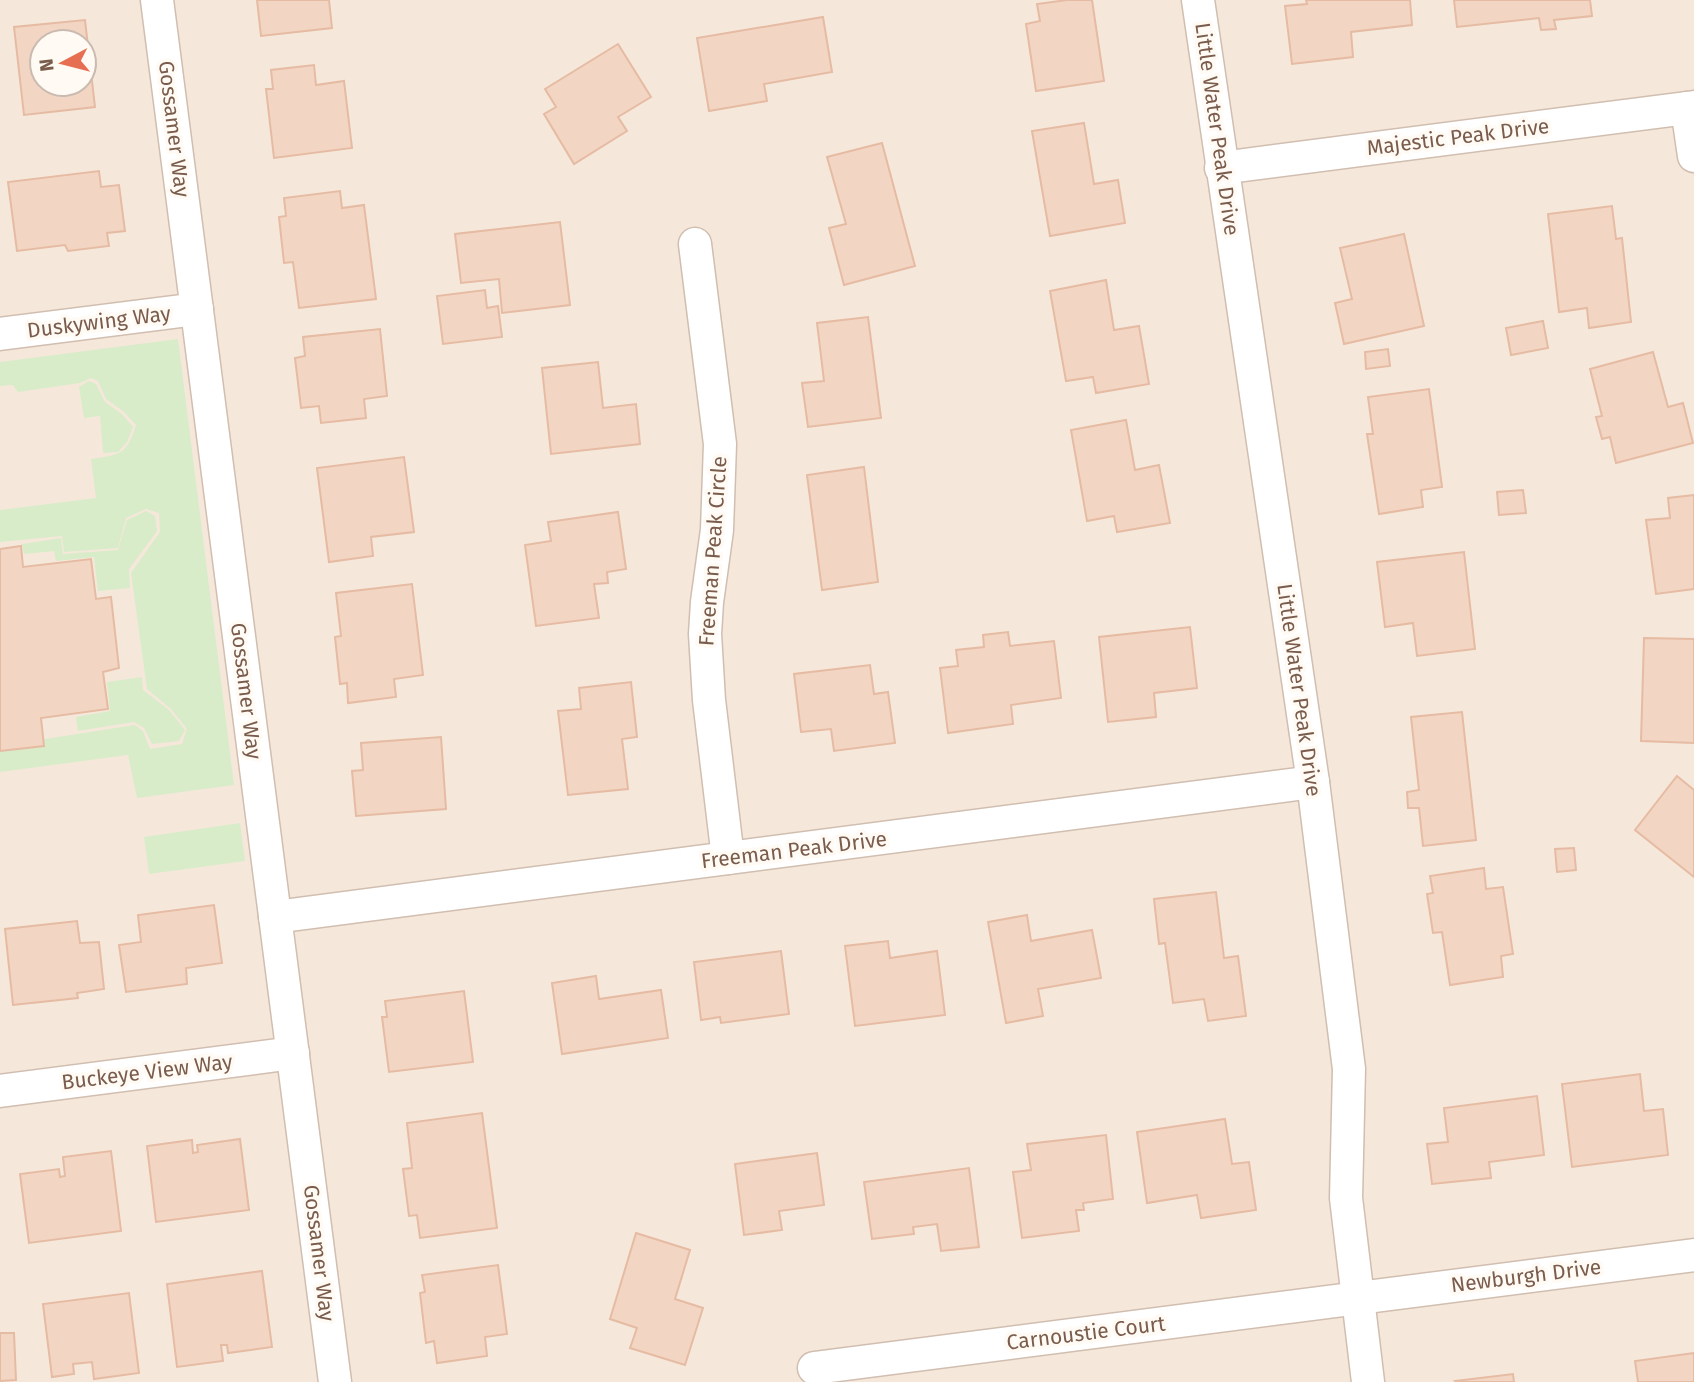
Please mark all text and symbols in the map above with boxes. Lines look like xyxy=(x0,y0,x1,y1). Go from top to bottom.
street label: Little Water Peak Drive xyxy=(1189,21,1245,237)
north arrow xyxy=(28,28,98,98)
text: N xyxy=(34,57,59,73)
street label: Gossamer Way xyxy=(153,59,195,199)
street label: Majestic Peak Drive xyxy=(1365,113,1551,161)
street label: Duskywing Way xyxy=(26,300,173,344)
street label: Freeman Peak Circle xyxy=(693,455,733,647)
street label: Little Water Peak Drive xyxy=(1271,582,1327,798)
street label: Gossamer Way xyxy=(225,621,267,761)
street label: Freeman Peak Drive xyxy=(700,826,888,874)
street label: Buckeye View Way xyxy=(60,1049,235,1095)
street label: Gossamer Way xyxy=(298,1183,340,1323)
street label: Newburgh Drive xyxy=(1449,1254,1603,1298)
street label: Carnoustie Court xyxy=(1005,1310,1167,1356)

